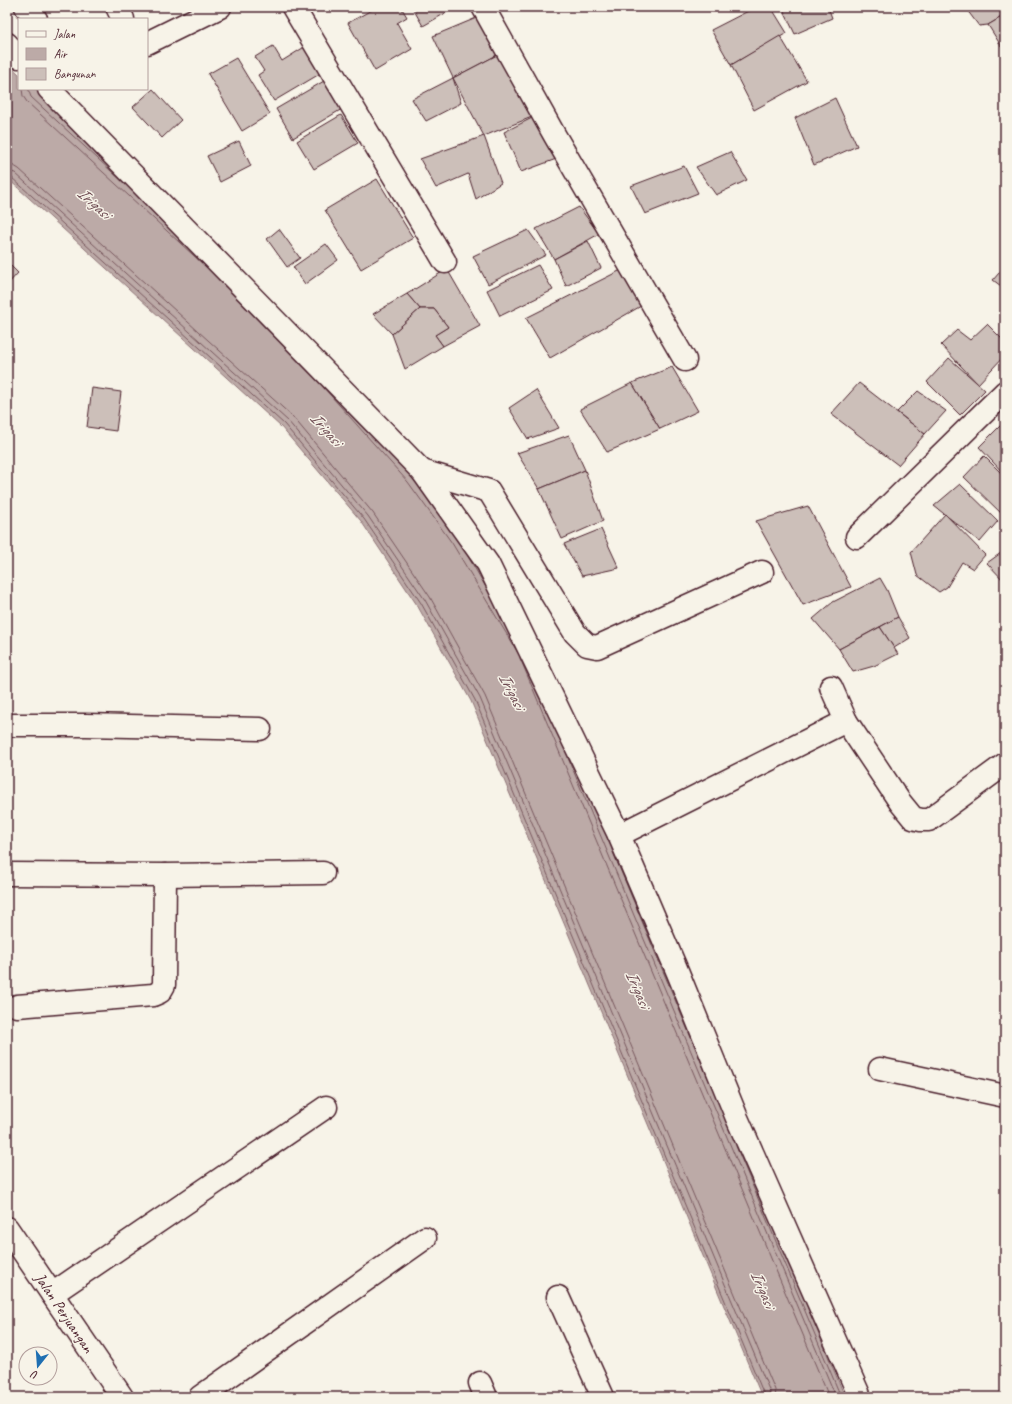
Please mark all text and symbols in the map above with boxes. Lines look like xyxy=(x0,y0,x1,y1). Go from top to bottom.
legend xyxy=(18,18,148,90)
text: Jalan xyxy=(53,26,76,42)
text: Air xyxy=(54,46,68,62)
text: Bangunan xyxy=(54,66,96,82)
water label: Irigasi xyxy=(73,183,119,227)
water label: Irigasi xyxy=(306,408,350,454)
water label: Irigasi xyxy=(494,669,532,717)
water label: Irigasi xyxy=(621,967,657,1015)
water label: Irigasi xyxy=(746,1267,782,1315)
street label: Jalan Perjuangan xyxy=(29,1268,99,1357)
north arrow xyxy=(18,1346,58,1386)
text: U xyxy=(28,1367,40,1383)

